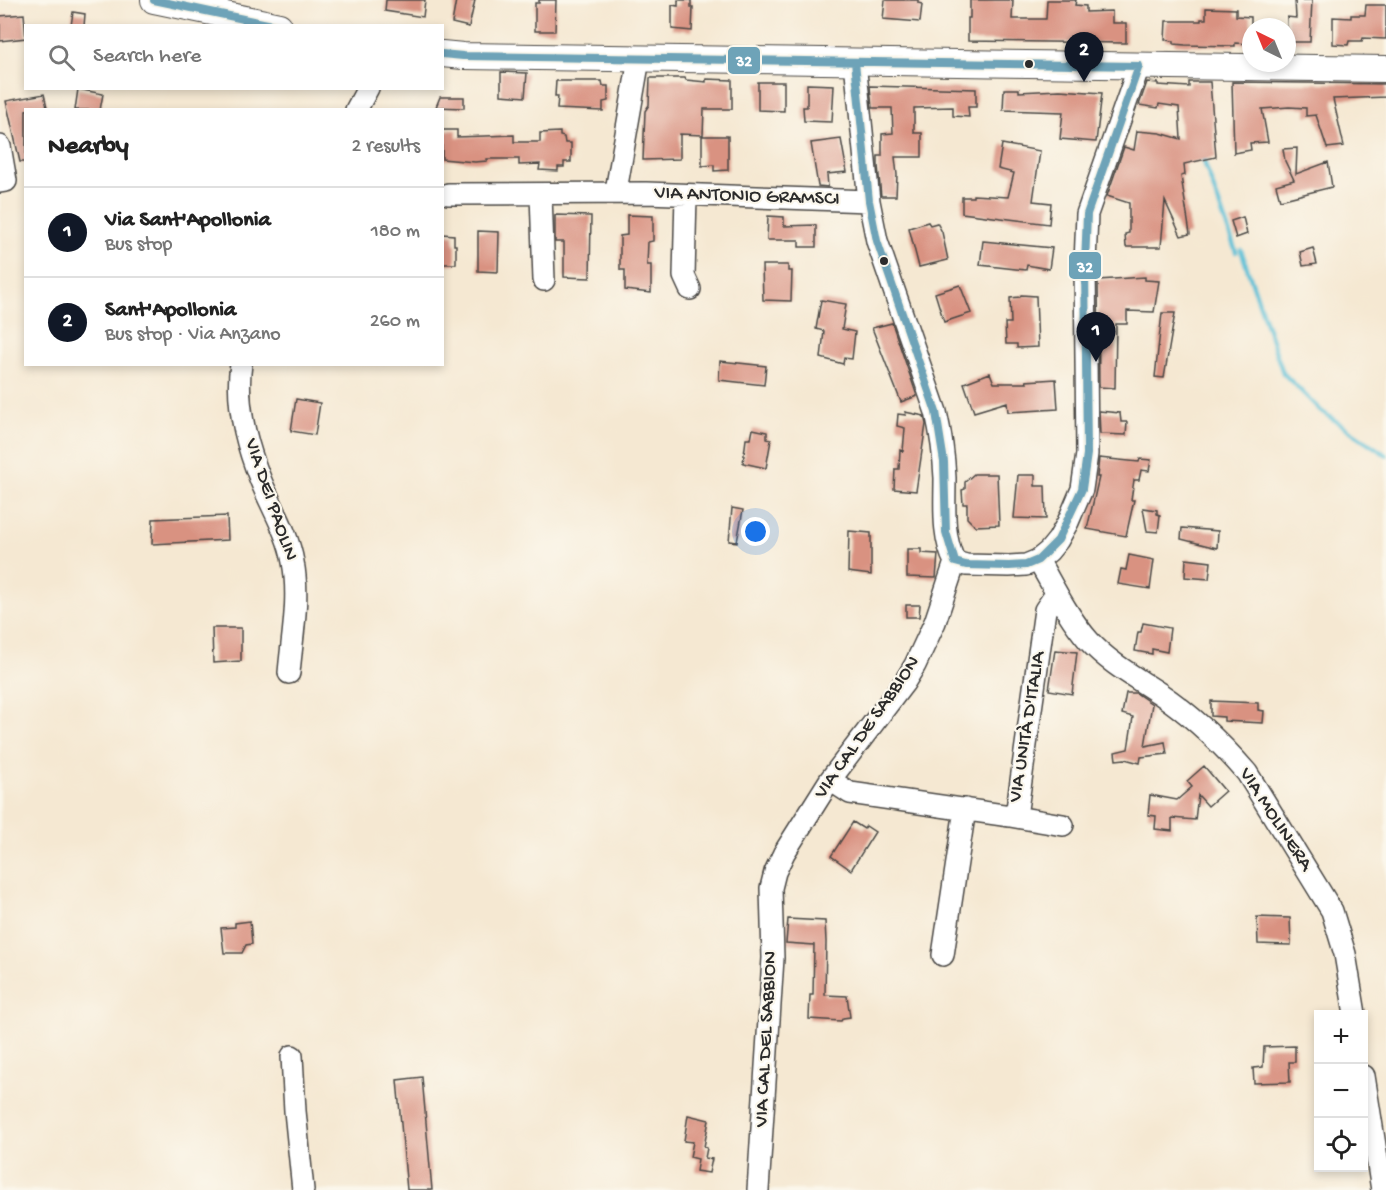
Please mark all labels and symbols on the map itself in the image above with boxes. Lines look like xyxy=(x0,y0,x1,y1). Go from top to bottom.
north arrow xyxy=(1242,18,1296,72)
pin: 2 xyxy=(1064,32,1104,82)
line badge: 32 xyxy=(727,46,761,75)
text: 32 xyxy=(735,54,752,73)
unlabelled marker xyxy=(1023,58,1035,70)
street label: VIA ANTONIO GRAMSCI xyxy=(653,182,840,212)
line badge: 32 xyxy=(1068,251,1102,280)
unlabelled marker xyxy=(878,255,890,267)
text: 32 xyxy=(1076,260,1093,279)
pin: 1 xyxy=(1076,312,1116,362)
street label: VIA DEI PAOLIN xyxy=(238,435,302,564)
your location xyxy=(741,517,770,546)
street label: VIA UNITÀ D'ITALIA xyxy=(1003,648,1051,805)
street label: VIA CAL DE SABBION xyxy=(810,652,926,805)
street label: VIA MOLINERA xyxy=(1233,763,1318,877)
street label: VIA CAL DEL SABBION xyxy=(751,950,783,1129)

